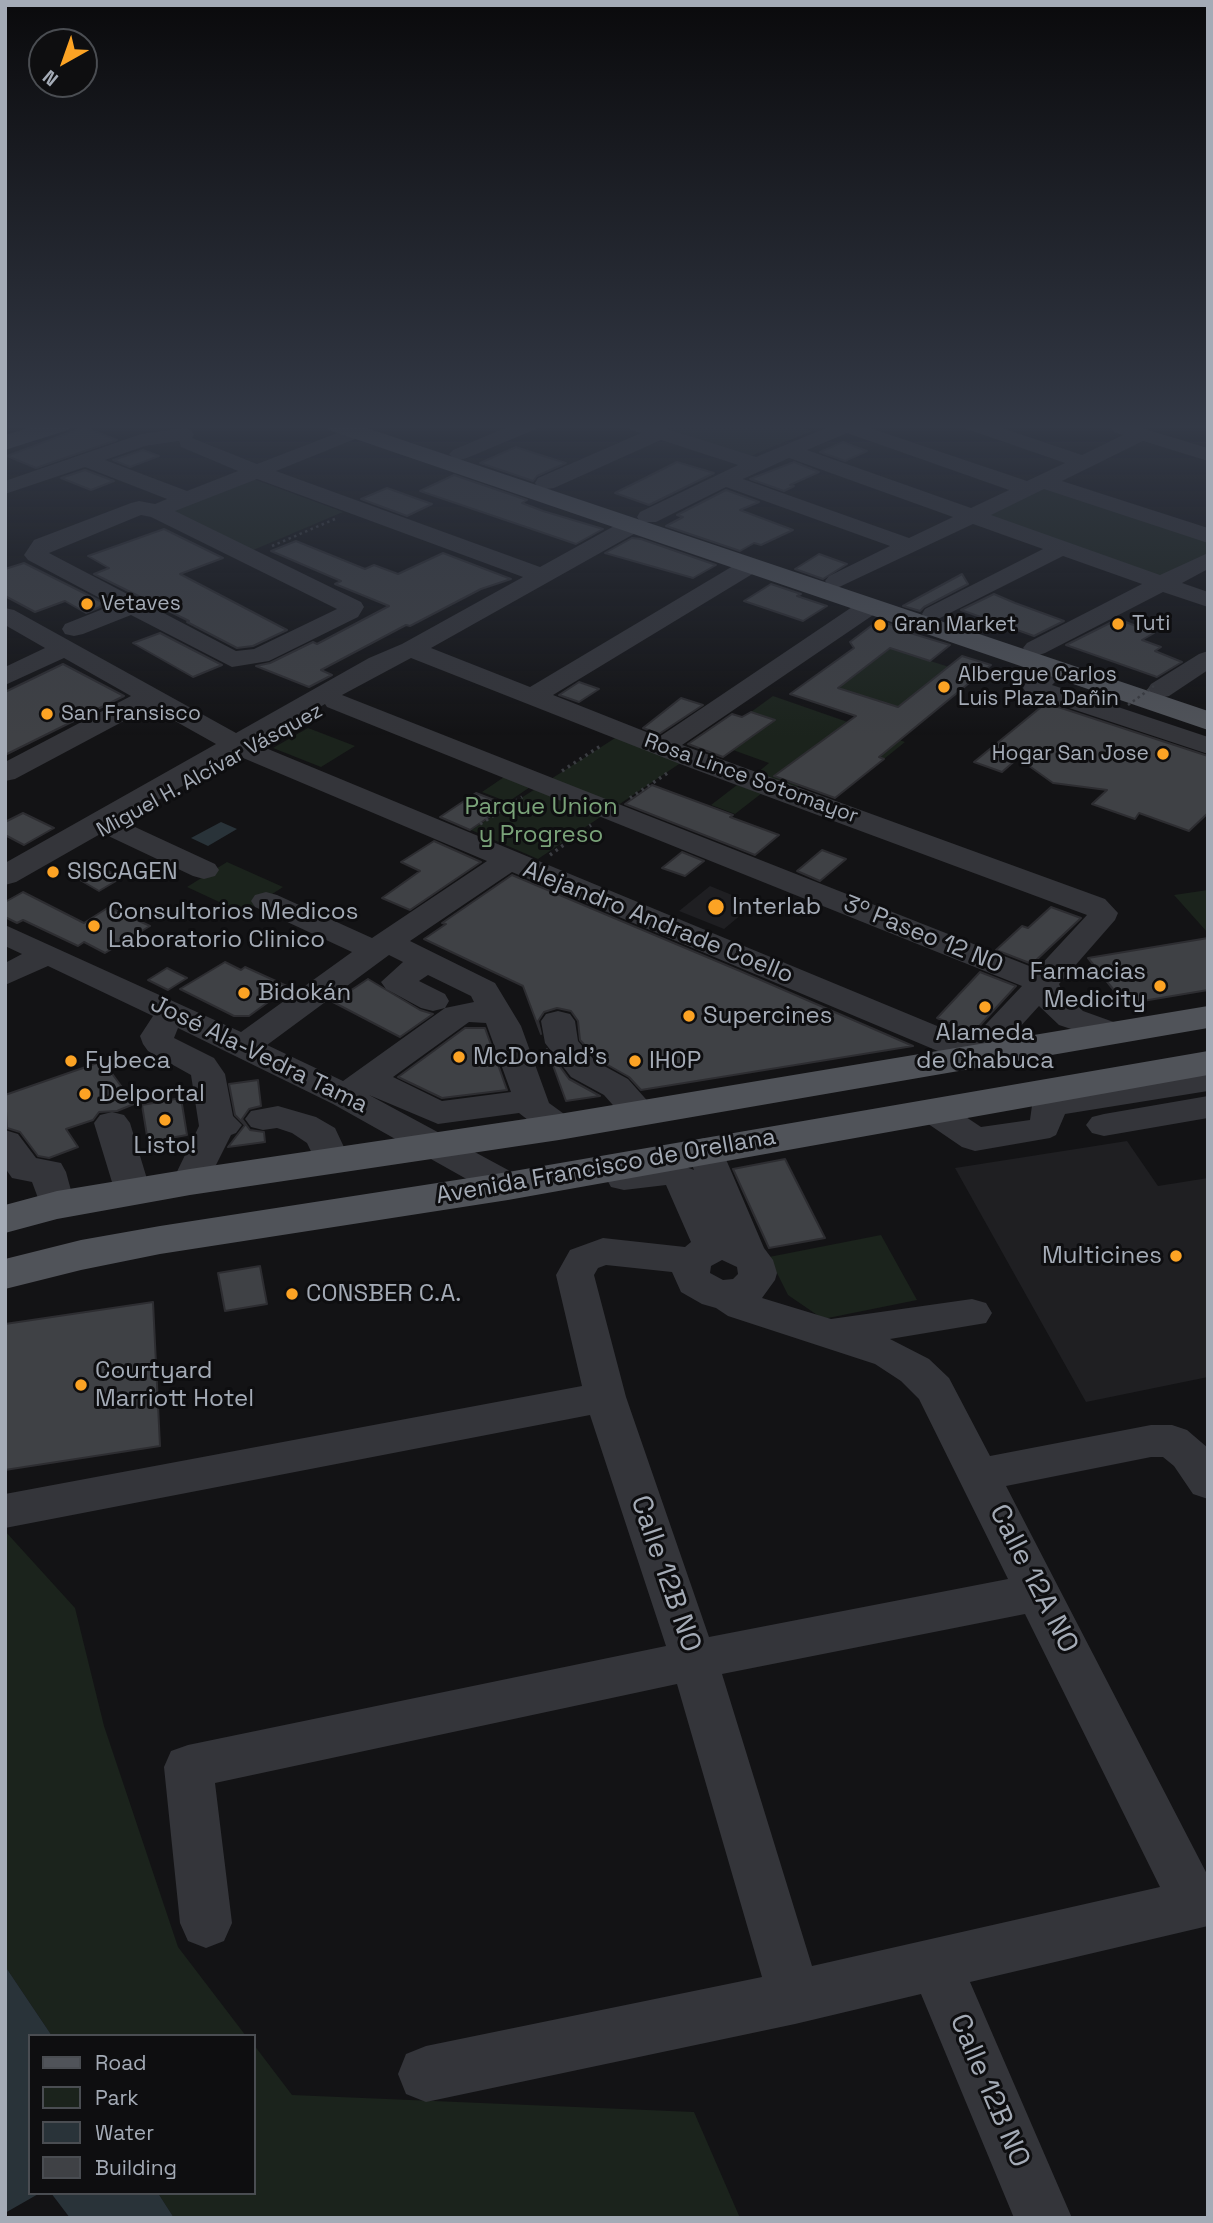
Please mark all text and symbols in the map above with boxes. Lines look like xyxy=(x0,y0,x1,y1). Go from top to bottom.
north arrow xyxy=(28,28,98,98)
text: N xyxy=(38,64,63,92)
place label: Vetaves xyxy=(101,591,181,617)
marker: Vetaves xyxy=(79,596,95,612)
place label: Tuti xyxy=(1132,611,1170,637)
place label: Gran Market xyxy=(894,612,1016,638)
marker: Tuti xyxy=(1110,616,1126,632)
marker: Gran Market xyxy=(872,617,888,633)
place label: Albergue Carlos Luis Plaza Dañin xyxy=(958,662,1119,712)
marker: Albergue Carlos Luis Plaza Dañin xyxy=(936,679,952,695)
street label: Miguel H. Alcívar Vásquez xyxy=(93,698,327,844)
place label: San Fransisco xyxy=(61,701,201,727)
marker: San Fransisco xyxy=(39,706,55,722)
street label: Rosa Lince Sotomayor xyxy=(641,729,861,829)
place label: Hogar San Jose xyxy=(992,741,1149,767)
marker: Hogar San Jose xyxy=(1155,746,1171,762)
park label: Parque Union y Progreso xyxy=(464,793,618,849)
street label: Alejandro Andrade Coello xyxy=(519,856,797,990)
place label: SISCAGEN xyxy=(67,858,178,886)
marker: SISCAGEN xyxy=(45,864,61,880)
street label: 3º Paseo 12 NO xyxy=(839,890,1007,980)
place label: Interlab xyxy=(732,893,821,921)
marker: Interlab xyxy=(706,897,726,917)
place label: Consultorios Medicos Laboratorio Clinico xyxy=(108,898,358,954)
marker: Consultorios Medicos Laboratorio Clinico xyxy=(86,918,102,934)
place label: Farmacias Medicity xyxy=(1030,958,1146,1014)
marker: Farmacias Medicity xyxy=(1152,978,1168,994)
place label: Bidokán xyxy=(258,979,351,1007)
marker: Bidokán xyxy=(236,985,252,1001)
street label: José Ala-Vedra Tama xyxy=(146,990,372,1120)
marker: Alameda de Chabuca xyxy=(977,999,993,1015)
place label: Supercines xyxy=(703,1002,832,1030)
marker: Supercines xyxy=(681,1008,697,1024)
place label: Alameda de Chabuca xyxy=(916,1019,1054,1075)
place label: McDonald's xyxy=(473,1043,607,1071)
place label: Fybeca xyxy=(85,1047,170,1075)
place label: IHOP xyxy=(649,1047,701,1075)
marker: McDonald's xyxy=(451,1049,467,1065)
marker: Fybeca xyxy=(63,1053,79,1069)
marker: IHOP xyxy=(627,1053,643,1069)
place label: Delportal xyxy=(99,1080,205,1108)
marker: Delportal xyxy=(77,1086,93,1102)
marker: Listo! xyxy=(157,1112,173,1128)
street label: Avenida Francisco de Orellana xyxy=(434,1123,778,1211)
place label: Listo! xyxy=(134,1132,196,1160)
place label: Multicines xyxy=(1042,1242,1162,1270)
marker: Multicines xyxy=(1168,1248,1184,1264)
place label: CONSBER C.A. xyxy=(306,1280,461,1308)
marker: CONSBER C.A. xyxy=(284,1286,300,1302)
place label: Courtyard Marriott Hotel xyxy=(95,1357,254,1413)
marker: Courtyard Marriott Hotel xyxy=(73,1377,89,1393)
street label: Calle 12B NO xyxy=(623,1491,707,1657)
street label: Calle 12A NO xyxy=(981,1499,1085,1659)
street label: Calle 12B NO xyxy=(942,2009,1036,2173)
legend xyxy=(28,2034,256,2195)
text: Road xyxy=(95,2049,147,2076)
text: Park xyxy=(95,2084,139,2111)
text: Water xyxy=(95,2119,154,2146)
text: Building xyxy=(95,2154,177,2181)

